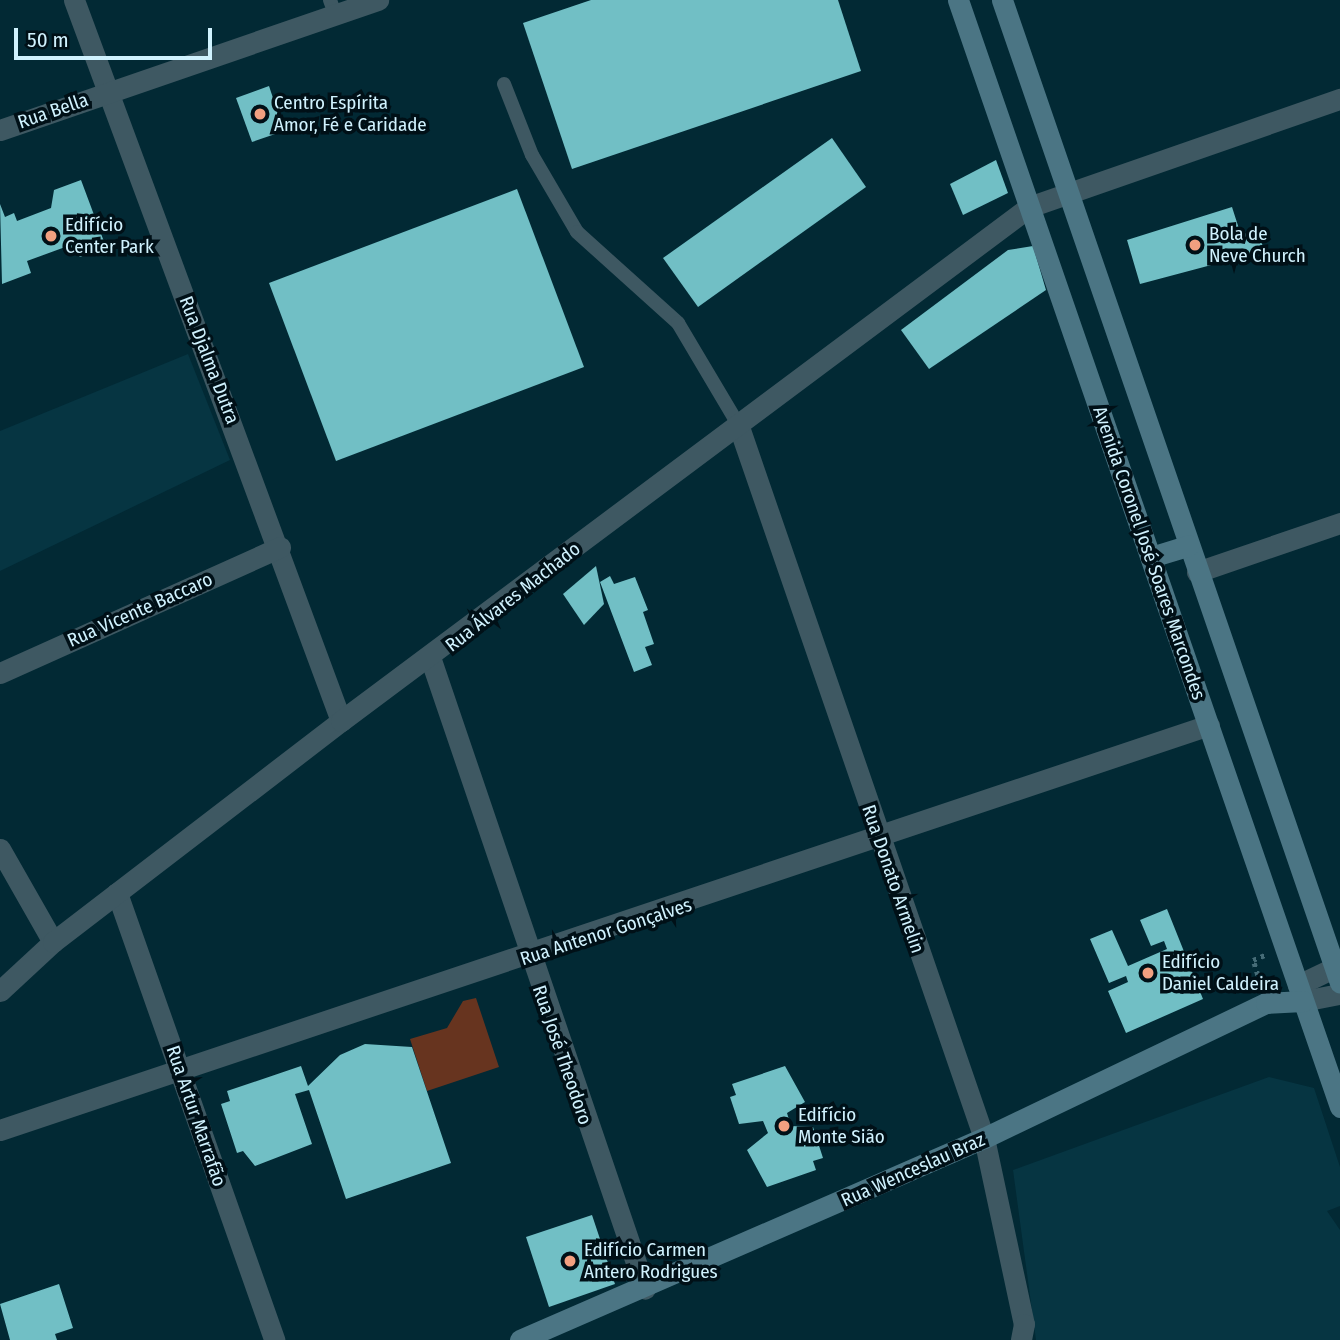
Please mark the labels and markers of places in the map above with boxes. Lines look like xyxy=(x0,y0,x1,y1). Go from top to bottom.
place label: Centro Espírita Amor, Fé e Caridade xyxy=(274,92,427,136)
marker: Centro Espírita Amor, Fé e Caridade xyxy=(252,106,268,122)
place label: Edifício Center Park xyxy=(65,214,154,258)
place label: Bola de Neve Church xyxy=(1209,223,1306,267)
marker: Edifício Center Park xyxy=(43,228,59,244)
marker: Bola de Neve Church xyxy=(1187,237,1203,253)
place label: Edifício Daniel Caldeira xyxy=(1162,951,1279,995)
marker: Edifício Daniel Caldeira xyxy=(1140,965,1156,981)
place label: Edifício Monte Sião xyxy=(798,1104,885,1148)
marker: Edifício Monte Sião xyxy=(776,1118,792,1134)
place label: Edifício Carmen Antero Rodrigues xyxy=(584,1239,718,1283)
marker: Edifício Carmen Antero Rodrigues xyxy=(562,1253,578,1269)

